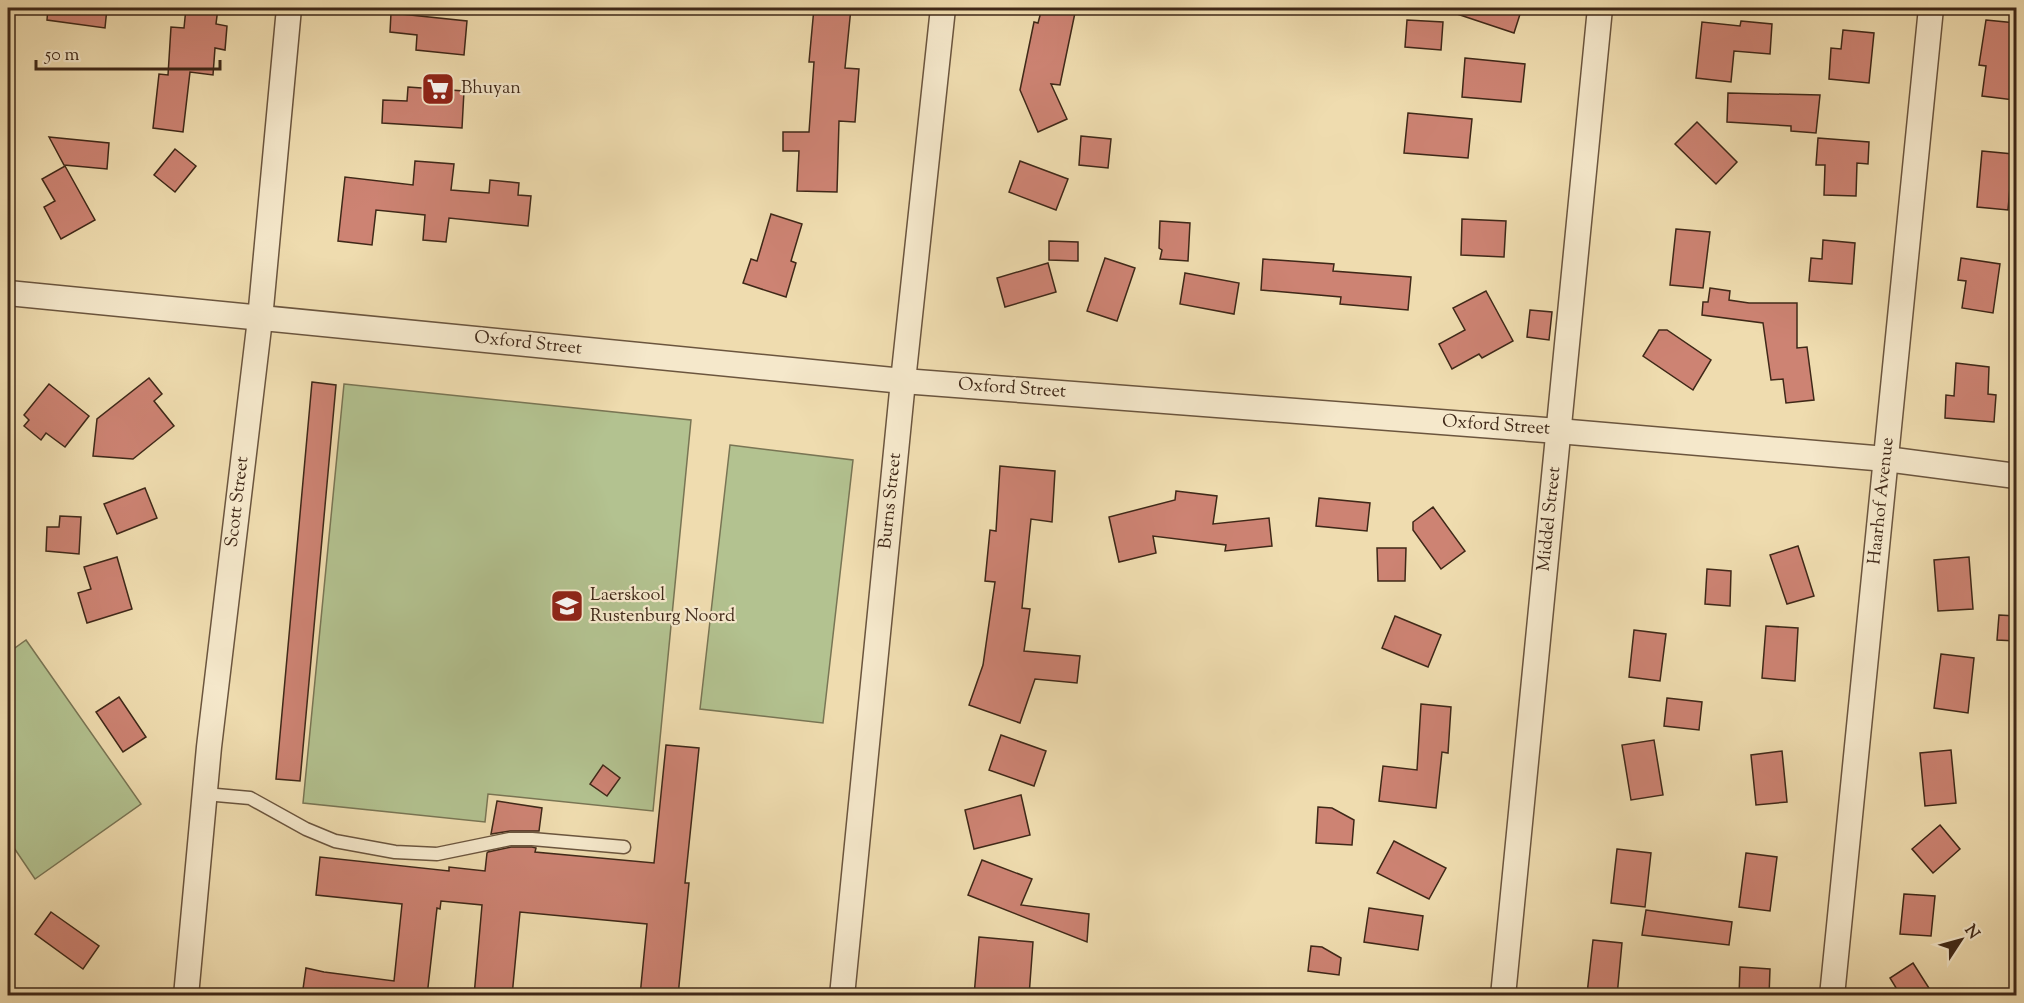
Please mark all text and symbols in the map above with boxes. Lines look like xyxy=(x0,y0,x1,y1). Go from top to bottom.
scale bar xyxy=(36,33,220,71)
text: 50 m xyxy=(44,43,80,69)
supermarket icon: Bhuyan xyxy=(420,71,456,107)
place label: Bhuyan xyxy=(461,76,521,102)
street label: Oxford Street xyxy=(473,325,583,363)
street label: Oxford Street xyxy=(957,372,1067,406)
street label: Oxford Street xyxy=(1441,409,1551,443)
street label: Haarhof Avenue xyxy=(1862,436,1902,566)
street label: Burns Street xyxy=(873,452,909,550)
street label: Scott Street xyxy=(220,455,256,549)
street label: Middel Street xyxy=(1532,465,1568,573)
place label: Laerskool Rustenburg Noord xyxy=(590,583,735,630)
school or university icon: Laerskool Rustenburg Noord xyxy=(549,588,585,624)
north arrow xyxy=(1931,910,1991,970)
text: N xyxy=(1958,921,1984,945)

